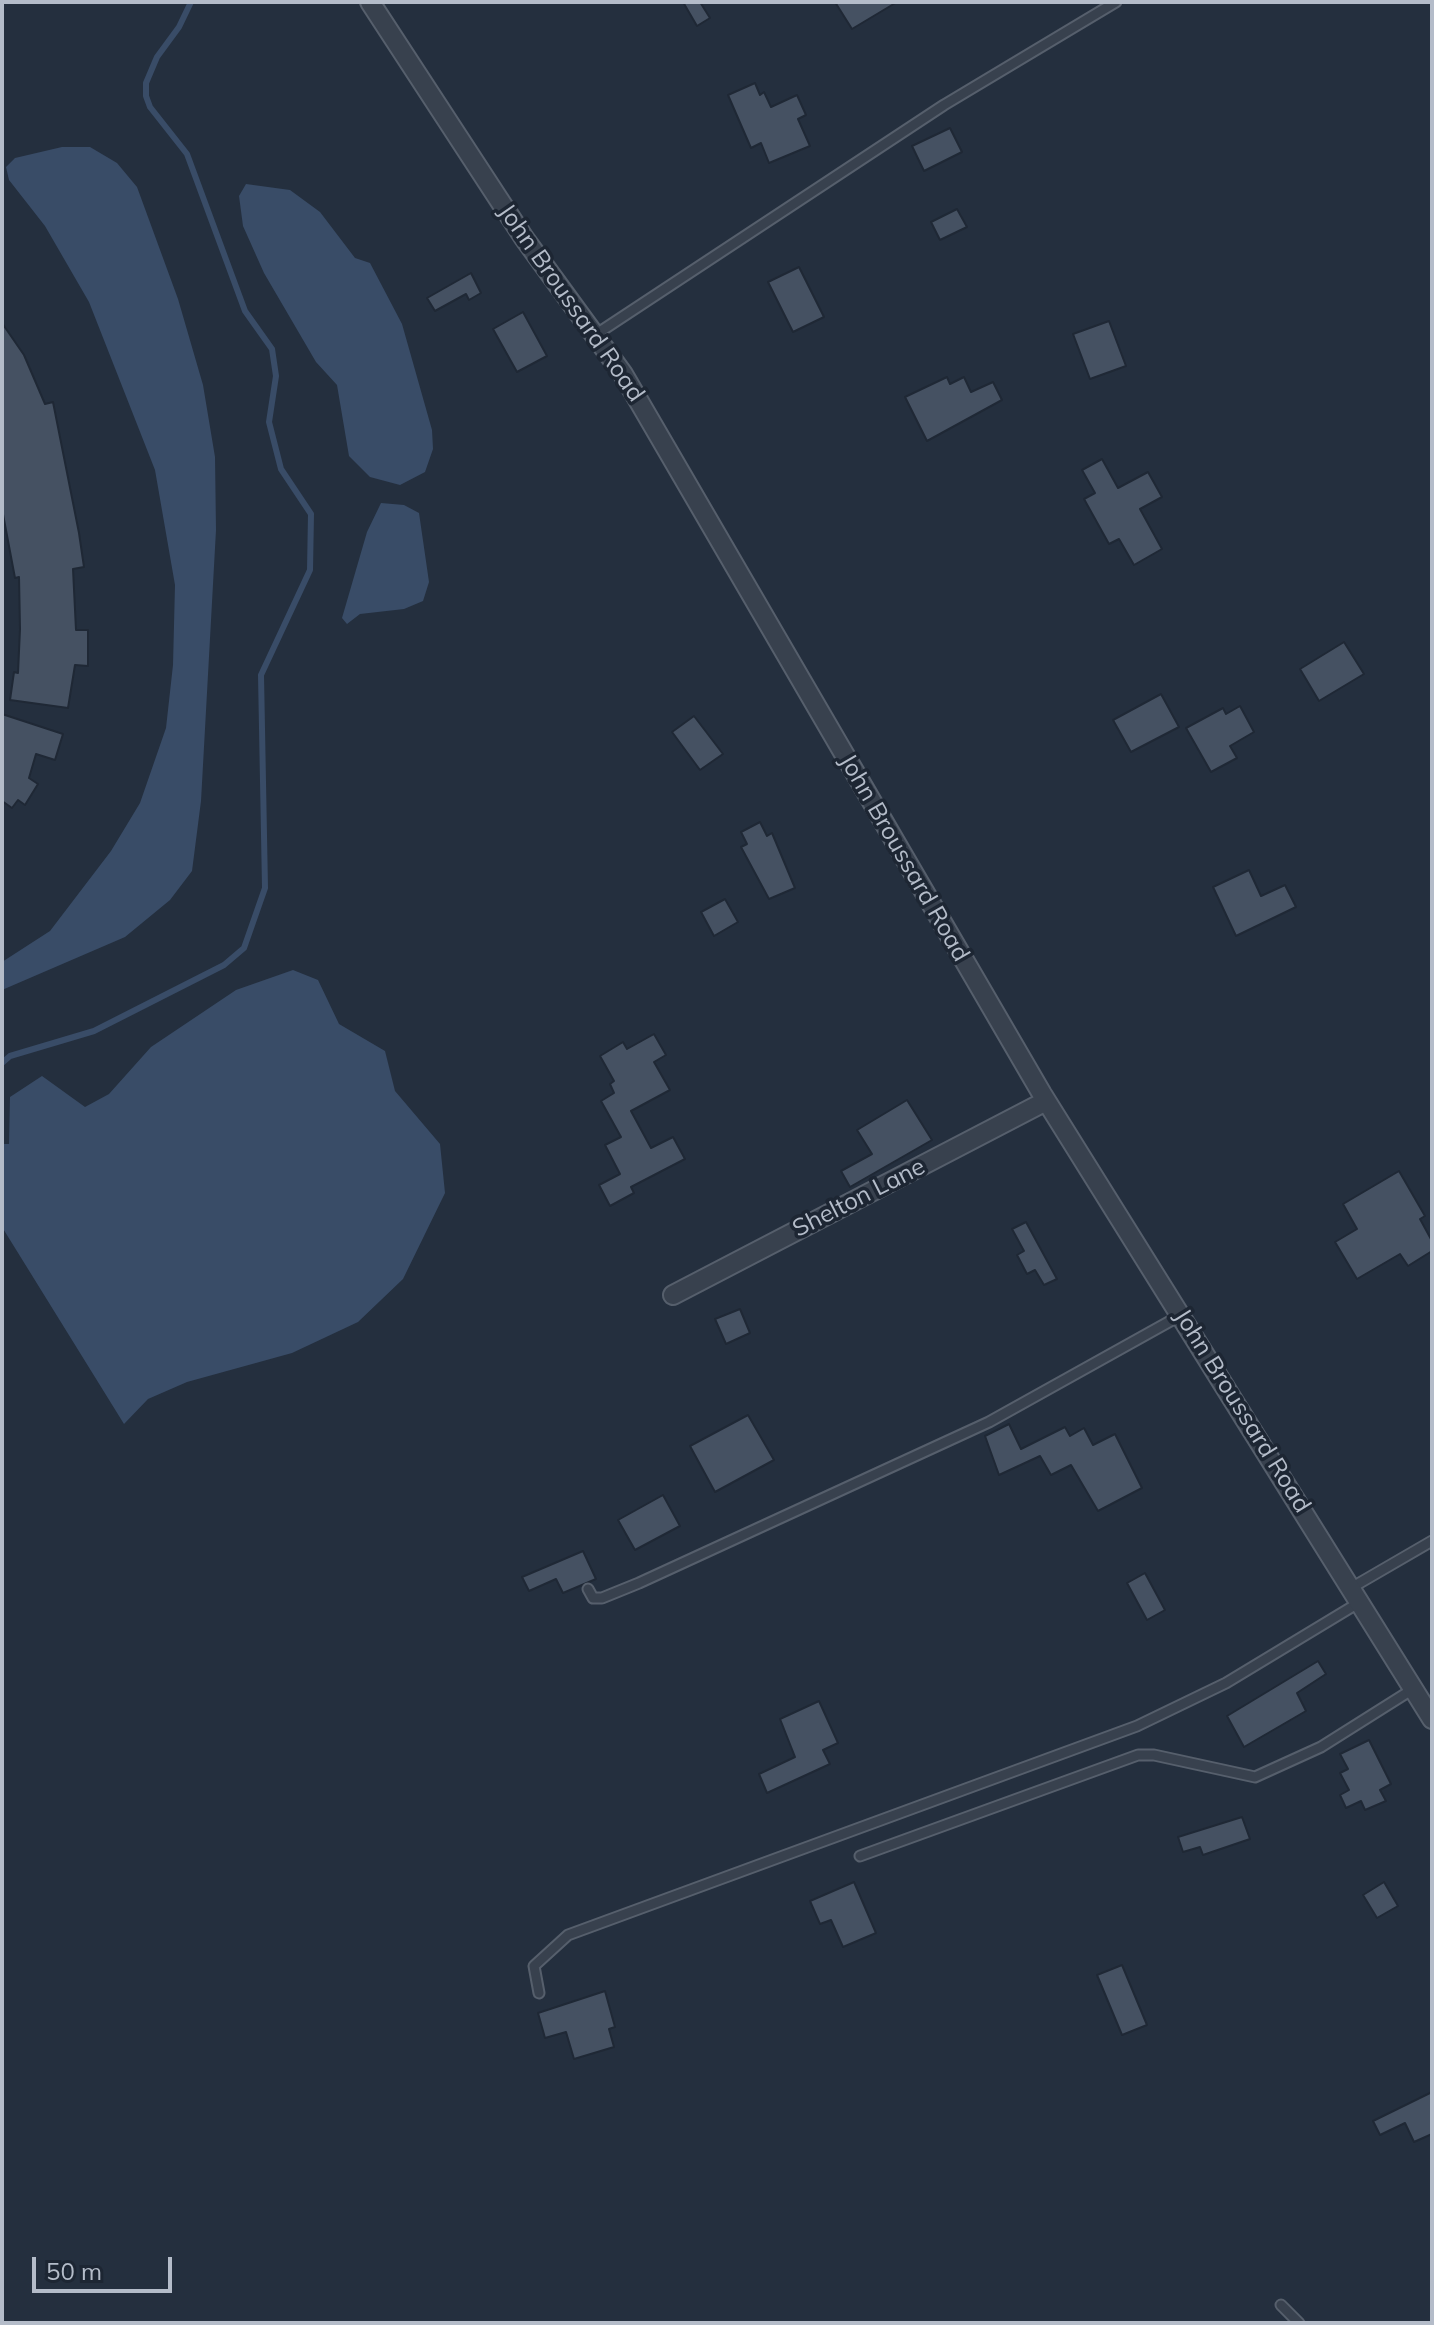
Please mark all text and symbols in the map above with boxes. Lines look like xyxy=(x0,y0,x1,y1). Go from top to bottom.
street label: John Broussard Road xyxy=(492,199,650,407)
street label: John Broussard Road xyxy=(833,749,975,967)
street label: Shelton Lane xyxy=(788,1152,930,1244)
street label: John Broussard Road xyxy=(1168,1304,1316,1518)
scale bar xyxy=(36,2241,176,2291)
text: 50 m xyxy=(46,2256,102,2286)

